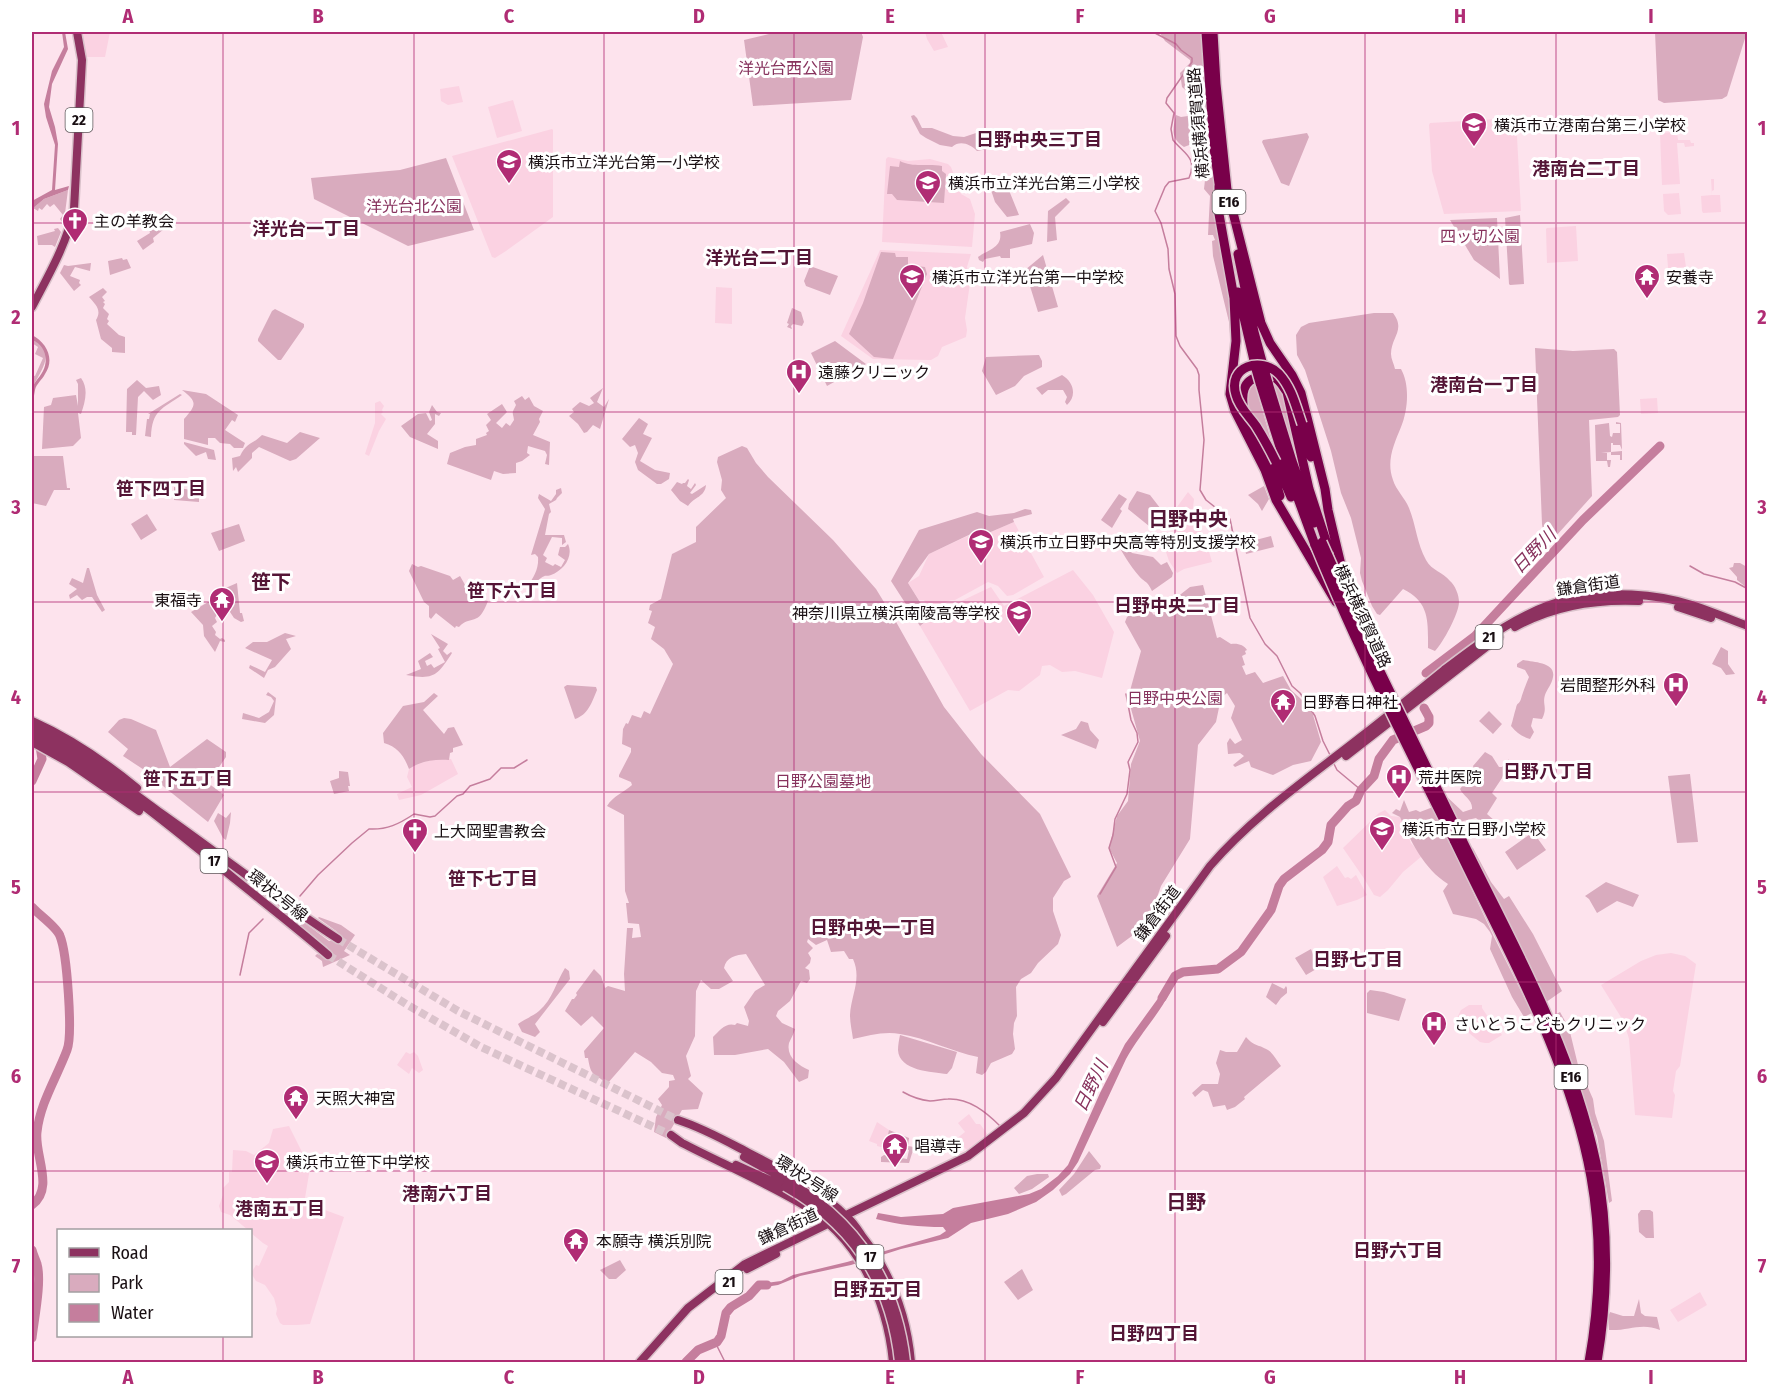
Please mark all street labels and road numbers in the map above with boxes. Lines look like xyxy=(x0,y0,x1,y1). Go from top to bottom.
street label: 横浜横須賀道路 xyxy=(1184,66,1213,180)
road number: 22 xyxy=(66,108,92,132)
road number: E16 xyxy=(1212,190,1246,214)
street label: 横浜横須賀道路 xyxy=(1330,561,1395,671)
street label: 鎌倉街道 xyxy=(1555,572,1621,599)
road number: 21 xyxy=(1476,625,1502,649)
road number: 17 xyxy=(200,849,228,873)
street label: 環状2号線 xyxy=(244,866,311,925)
street label: 鎌倉街道 xyxy=(1131,882,1184,945)
road number: E16 xyxy=(1554,1065,1588,1089)
street label: 環状2号線 xyxy=(772,1151,842,1206)
street label: 鎌倉街道 xyxy=(755,1204,821,1249)
road number: 17 xyxy=(856,1245,884,1269)
road number: 21 xyxy=(716,1270,742,1294)

